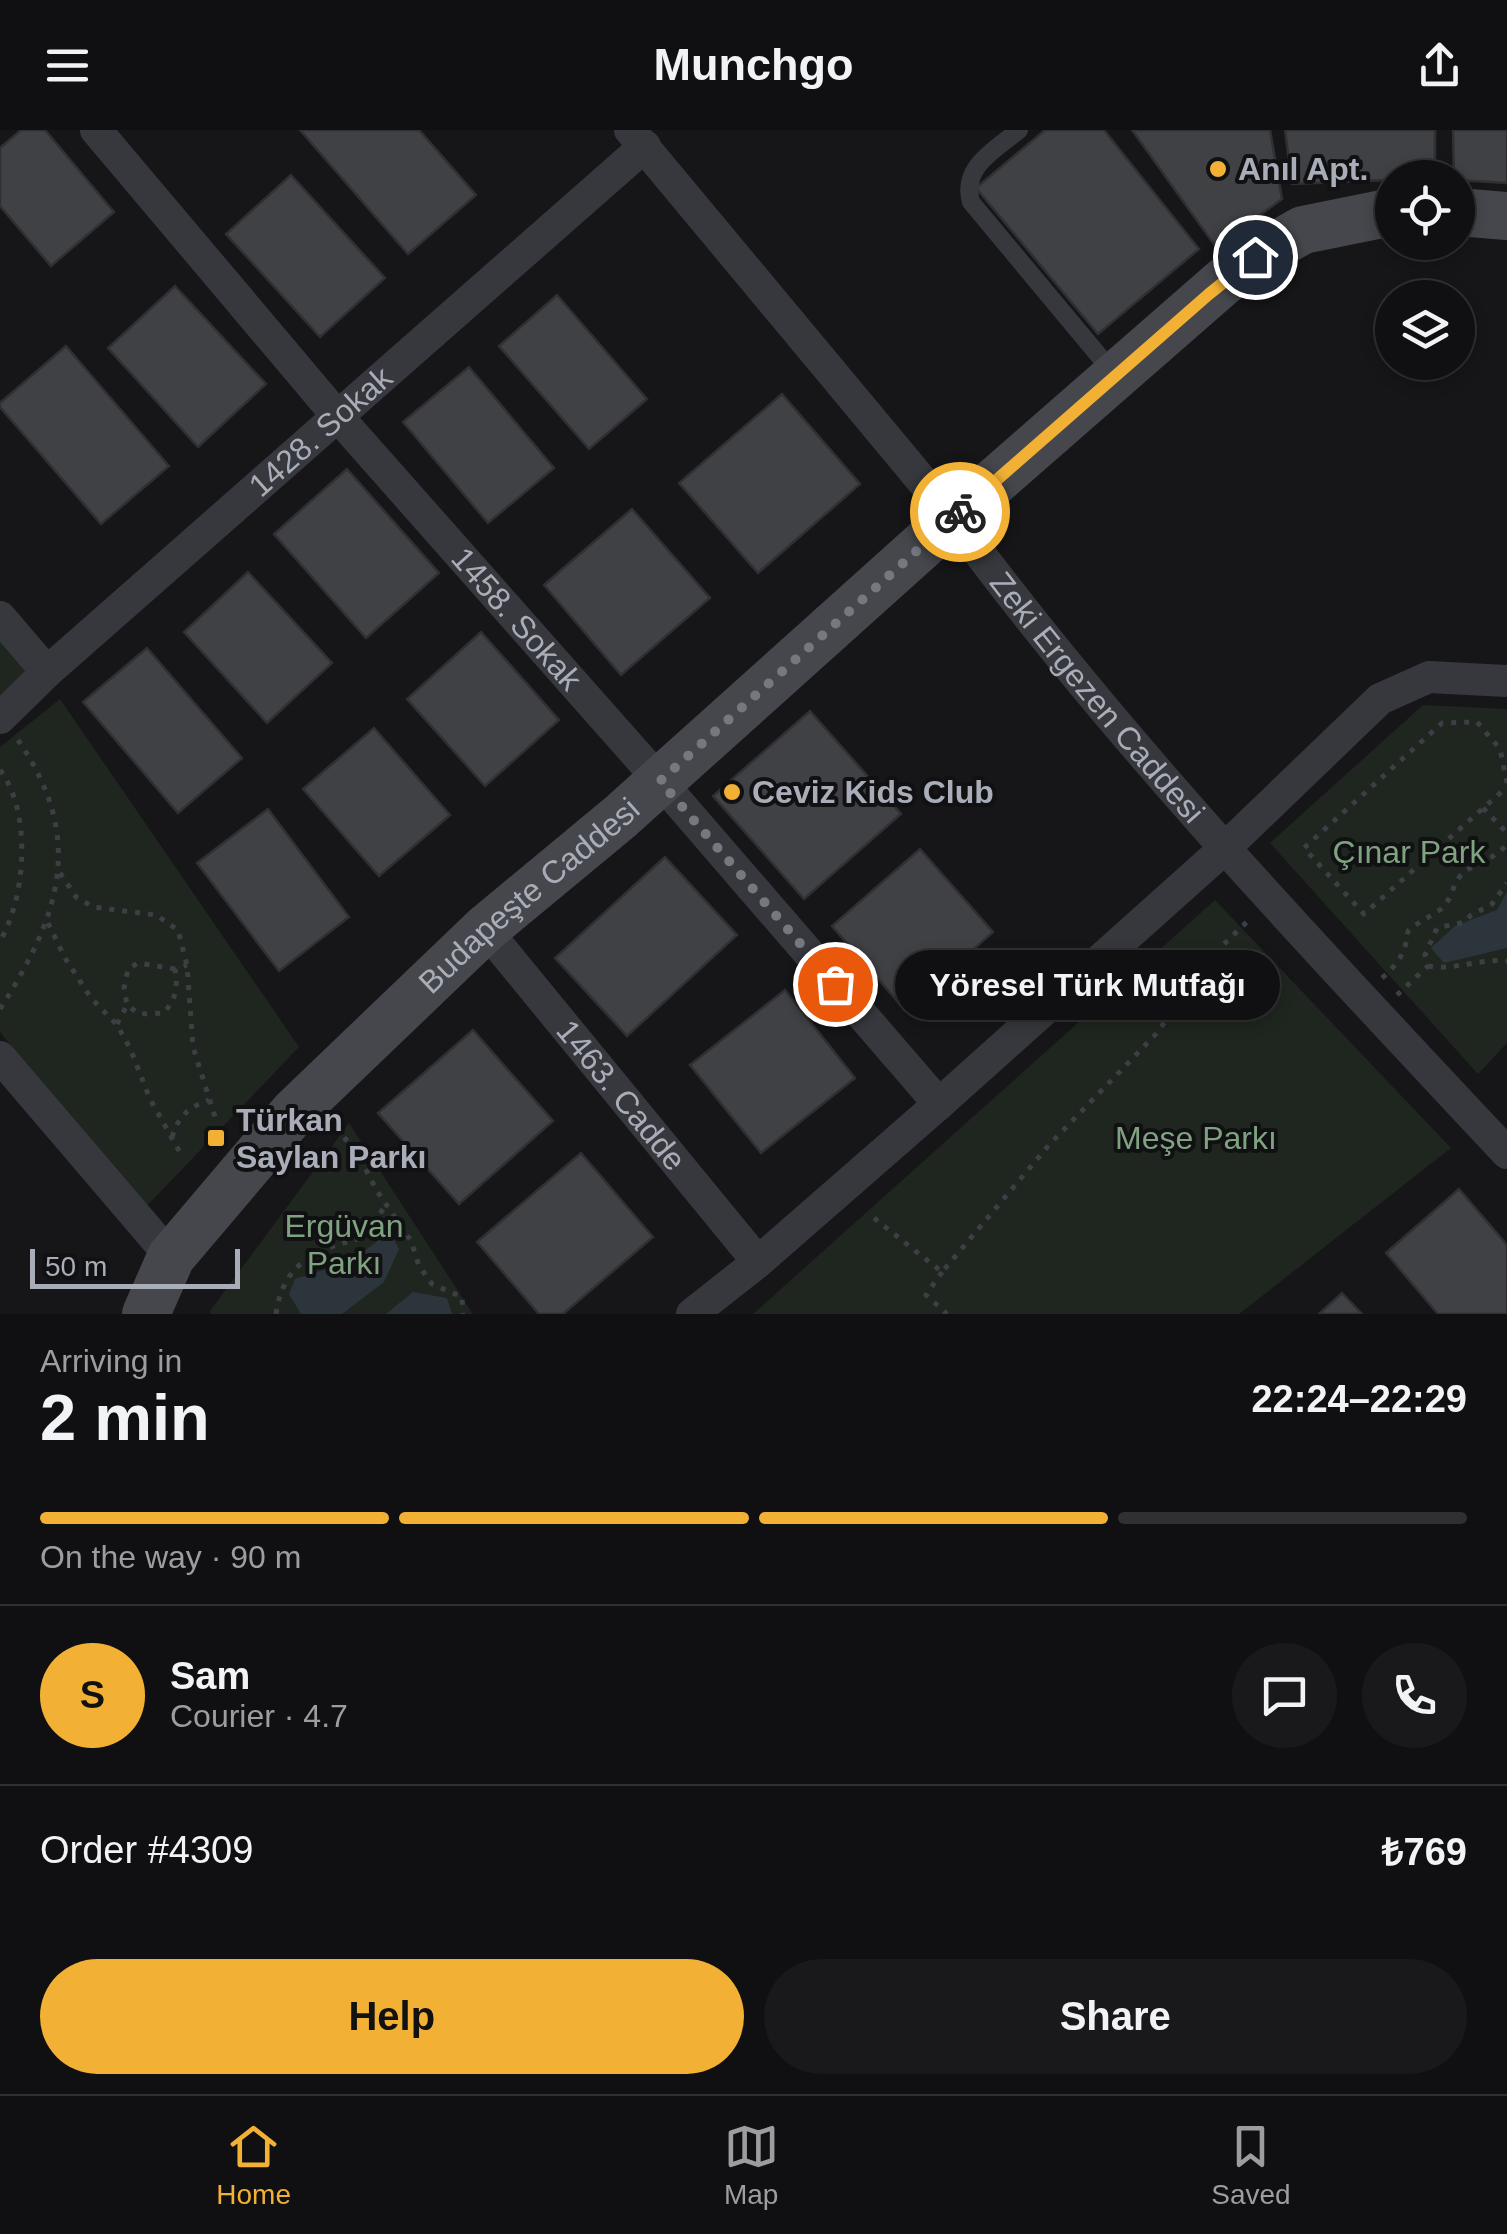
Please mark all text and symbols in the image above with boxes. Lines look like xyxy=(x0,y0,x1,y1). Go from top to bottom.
icon: menu xyxy=(40,38,95,93)
icon: share xyxy=(1412,38,1467,93)
text: Munchgo xyxy=(654,39,853,90)
place label: Anıl Apt. xyxy=(1238,151,1368,187)
marker: Anıl Apt. xyxy=(1207,158,1229,180)
map controls xyxy=(1375,160,1475,380)
button: locate xyxy=(1375,160,1475,260)
pin xyxy=(1213,215,1298,300)
icon: home xyxy=(1228,230,1283,285)
button: layers xyxy=(1375,280,1475,380)
street label: 1428. Sokak xyxy=(242,359,400,504)
courier xyxy=(910,462,1010,562)
icon: bike xyxy=(933,485,988,540)
street label: 1458. Sokak xyxy=(444,540,590,698)
street label: Zeki Ergezen Caddesi xyxy=(983,565,1212,830)
place label: Ceviz Kids Club xyxy=(752,774,994,810)
marker: Ceviz Kids Club xyxy=(721,781,743,803)
street label: Budapeşte Caddesi xyxy=(411,791,646,1000)
park label: Çınar Park xyxy=(1333,834,1486,870)
pin xyxy=(793,942,878,1027)
callout: Yöresel Türk Mutfağı xyxy=(895,949,1280,1019)
icon: bag xyxy=(808,957,863,1012)
text: Yöresel Türk Mutfağı xyxy=(929,967,1246,1003)
street label: 1463. Cadde xyxy=(549,1013,693,1178)
place label: Türkan Saylan Parkı xyxy=(236,1102,426,1175)
park label: Meşe Parkı xyxy=(1115,1120,1277,1156)
marker: Türkan Saylan Parkı xyxy=(205,1127,227,1149)
park label: Ergüvan Parkı xyxy=(284,1208,404,1281)
scale bar xyxy=(30,1244,240,1288)
text: 50 m xyxy=(45,1251,107,1282)
text: Arriving in xyxy=(40,1343,182,1379)
text: 22:24–22:29 xyxy=(1251,1378,1467,1420)
text: 2 min xyxy=(40,1381,210,1454)
text: On the way · 90 m xyxy=(40,1539,301,1575)
button: chat xyxy=(1232,1643,1337,1748)
button: phone xyxy=(1362,1643,1467,1748)
text: Sam xyxy=(170,1655,250,1697)
text: S xyxy=(80,1674,105,1716)
text: Courier · 4.7 xyxy=(170,1698,348,1734)
text: Order #4309 xyxy=(40,1829,253,1871)
text: ₺769 xyxy=(1382,1831,1467,1873)
button: Help xyxy=(40,1959,744,2074)
button: Share xyxy=(764,1959,1467,2074)
tab: Home xyxy=(216,2119,291,2211)
tab: Map xyxy=(724,2119,779,2211)
tab: Saved xyxy=(1211,2119,1291,2211)

